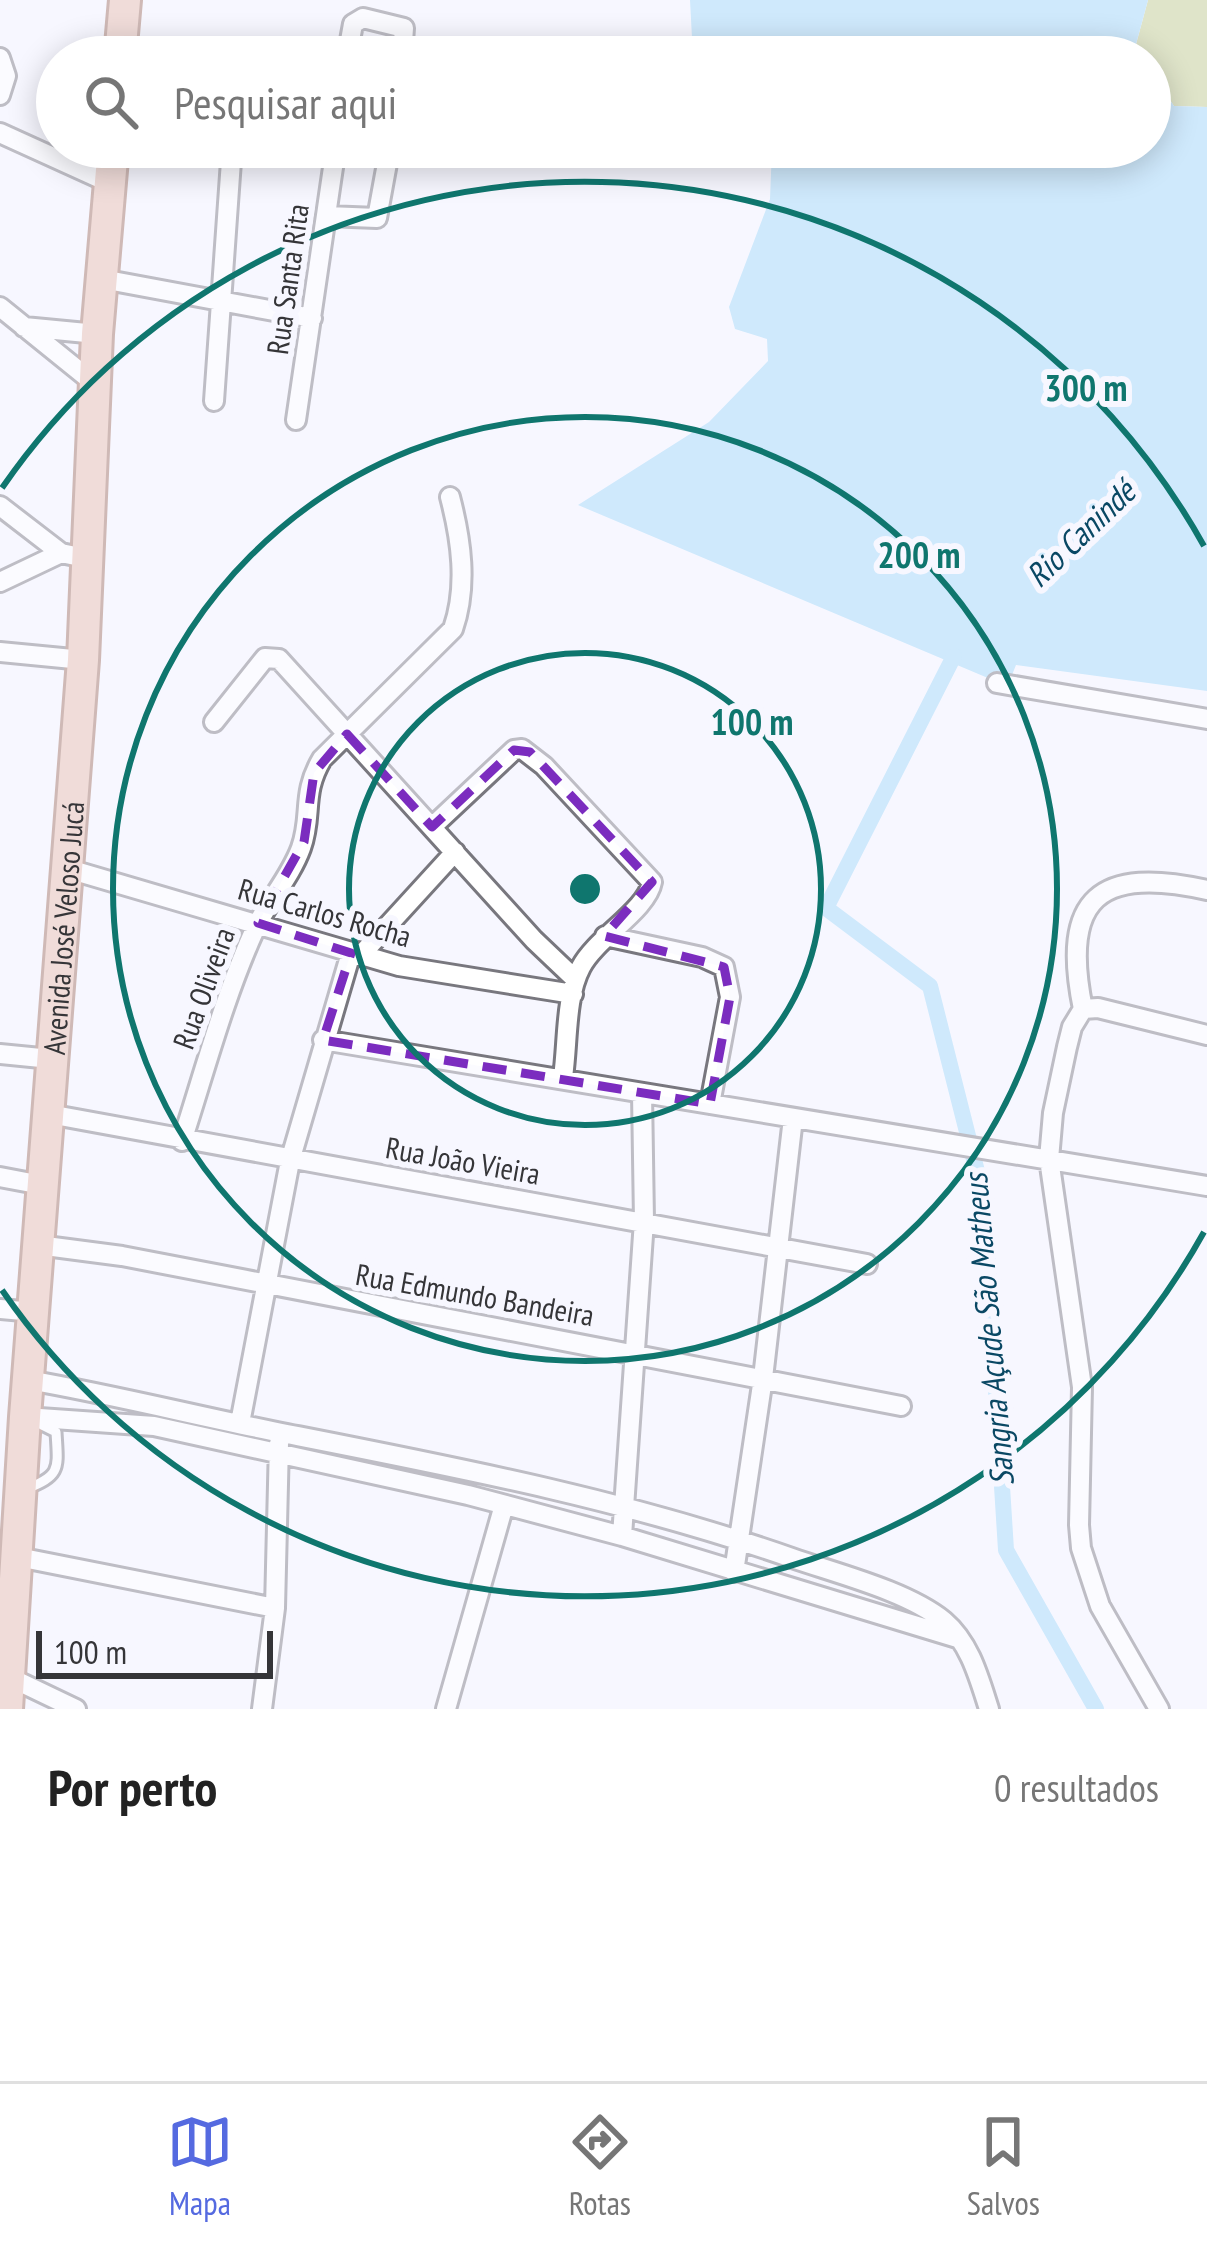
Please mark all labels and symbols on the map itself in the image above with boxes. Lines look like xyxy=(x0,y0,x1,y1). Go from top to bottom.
street label: Rua Santa Rita xyxy=(257,201,317,357)
text: 300 m xyxy=(1045,364,1127,411)
water label: Rio Canindé xyxy=(1016,468,1146,596)
text: 200 m xyxy=(878,531,960,578)
text: 100 m xyxy=(711,698,793,745)
street label: Avenida José Veloso Jucá xyxy=(33,800,92,1056)
centre of rings xyxy=(564,868,606,910)
street label: Rua Carlos Rocha xyxy=(234,869,416,955)
street label: Rua Oliveira xyxy=(163,922,243,1054)
street label: Rua João Vieira xyxy=(383,1127,543,1193)
water label: Sangria Açude São Matheus xyxy=(953,1169,1023,1488)
street label: Rua Edmundo Bandeira xyxy=(353,1254,597,1334)
scale bar xyxy=(36,1625,273,1678)

